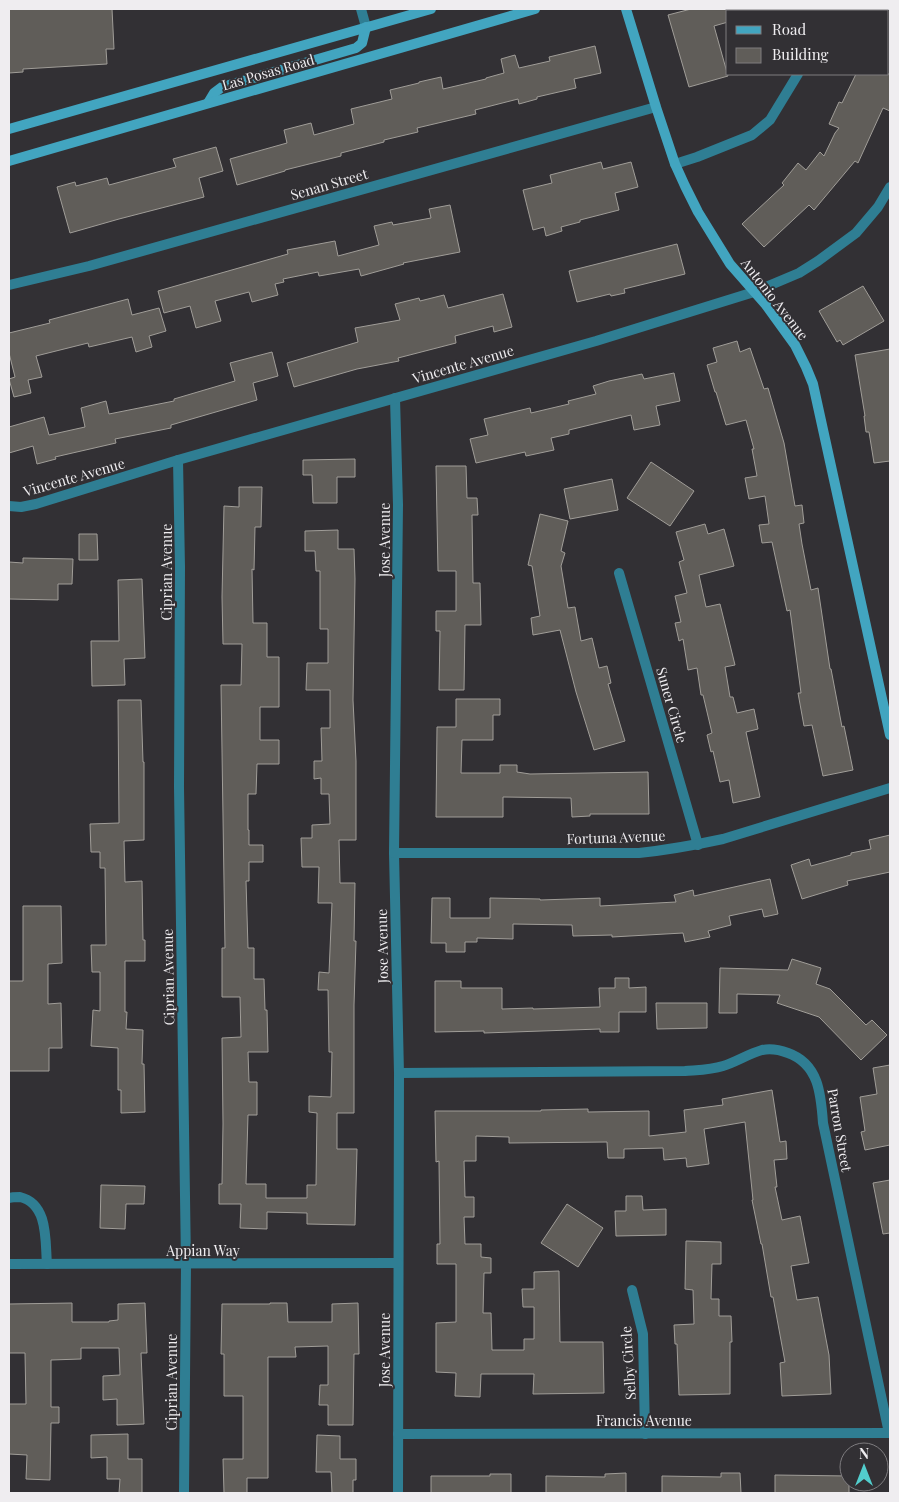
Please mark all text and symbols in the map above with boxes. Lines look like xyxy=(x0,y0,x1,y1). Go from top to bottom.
legend xyxy=(726,10,889,75)
text: Road xyxy=(772,19,806,39)
text: Building xyxy=(772,44,829,64)
street label: Las Posas Road xyxy=(219,50,317,94)
street label: Senan Street xyxy=(288,164,371,204)
street label: Antonio Avenue xyxy=(736,253,813,344)
street label: Vincente Avenue xyxy=(409,340,516,388)
street label: Vincente Avenue xyxy=(20,453,127,501)
street label: Jose Avenue xyxy=(375,503,394,578)
street label: Ciprian Avenue xyxy=(157,524,176,620)
street label: Suner Circle xyxy=(652,665,692,745)
street label: Fortuna Avenue xyxy=(566,826,666,848)
street label: Jose Avenue xyxy=(372,909,392,984)
street label: Ciprian Avenue xyxy=(158,928,178,1026)
street label: Parron Street xyxy=(823,1087,857,1174)
street label: Appian Way xyxy=(165,1241,240,1260)
street label: Jose Avenue xyxy=(375,1313,394,1388)
street label: Selby Circle xyxy=(616,1325,640,1401)
street label: Ciprian Avenue xyxy=(162,1334,181,1430)
street label: Francis Avenue xyxy=(596,1411,692,1430)
north arrow xyxy=(839,1442,889,1492)
text: N xyxy=(859,1444,869,1463)

